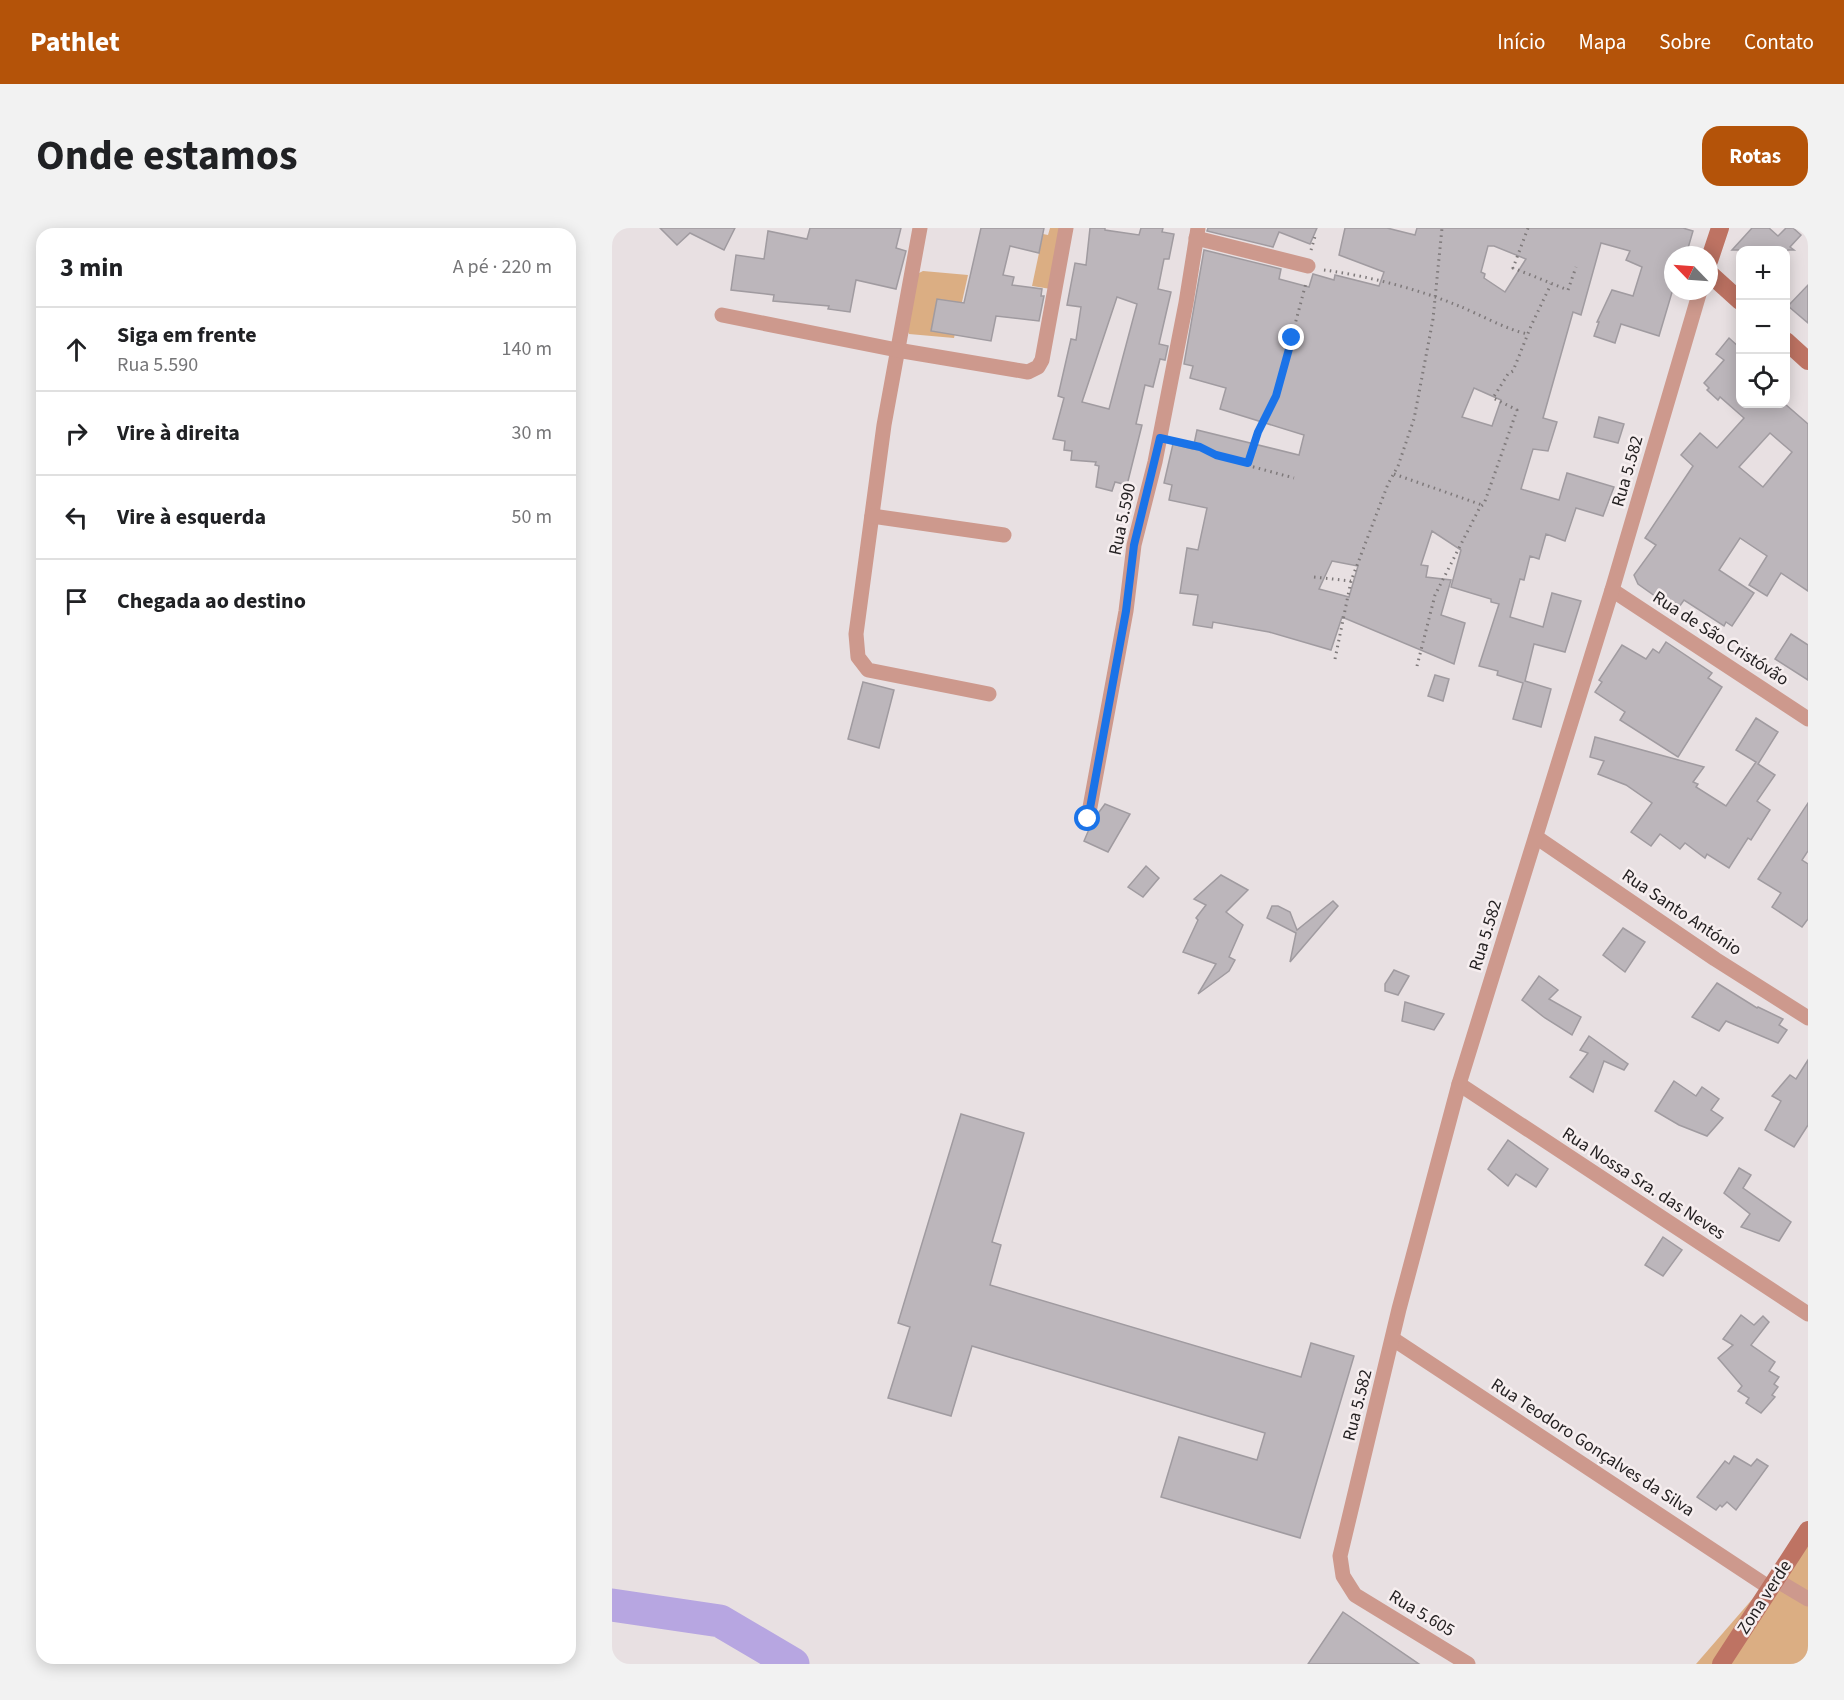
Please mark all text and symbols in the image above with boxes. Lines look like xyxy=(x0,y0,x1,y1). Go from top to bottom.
text: Pathlet xyxy=(30,22,120,62)
text: Início xyxy=(1497,27,1545,57)
text: Mapa xyxy=(1578,27,1626,57)
text: Sobre xyxy=(1659,27,1711,57)
text: Contato xyxy=(1744,27,1814,57)
text: Onde estamos xyxy=(36,126,298,186)
button: Rotas xyxy=(1702,126,1808,186)
north arrow xyxy=(1664,246,1718,300)
map controls xyxy=(1736,246,1790,408)
button: + xyxy=(1736,246,1790,300)
text: 3 min xyxy=(60,249,123,286)
text: A pé · 220 m xyxy=(453,253,552,281)
button: − xyxy=(1736,300,1790,354)
text: Siga em frente xyxy=(117,319,257,351)
route end xyxy=(1278,324,1304,350)
icon: ahead xyxy=(60,333,93,366)
text: 140 m xyxy=(502,335,552,363)
text: Rua 5.590 xyxy=(117,351,198,379)
button: locate xyxy=(1736,354,1790,408)
icon: right xyxy=(60,417,93,450)
text: Vire à direita xyxy=(117,417,240,449)
text: 30 m xyxy=(512,419,552,447)
street label: Rua 5.582 xyxy=(1605,433,1650,510)
street label: Rua 5.590 xyxy=(1103,481,1142,557)
icon: left xyxy=(60,501,93,534)
text: Vire à esquerda xyxy=(117,501,266,533)
text: 50 m xyxy=(512,503,552,531)
icon: arrive xyxy=(60,585,93,618)
text: Chegada ao destino xyxy=(117,585,306,617)
street label: Rua de São Cristóvão xyxy=(1648,585,1794,692)
route start xyxy=(1074,805,1100,831)
street label: Rua Santo António xyxy=(1617,863,1747,962)
street label: Rua 5.582 xyxy=(1463,897,1508,974)
street label: Rua Nossa Sra. das Neves xyxy=(1557,1121,1730,1246)
street label: Rua 5.582 xyxy=(1337,1367,1378,1444)
street label: Rua Teodoro Gonçalves da Silva xyxy=(1486,1372,1699,1523)
street label: Zona verde xyxy=(1731,1555,1798,1639)
street label: Rua 5.605 xyxy=(1384,1584,1459,1643)

